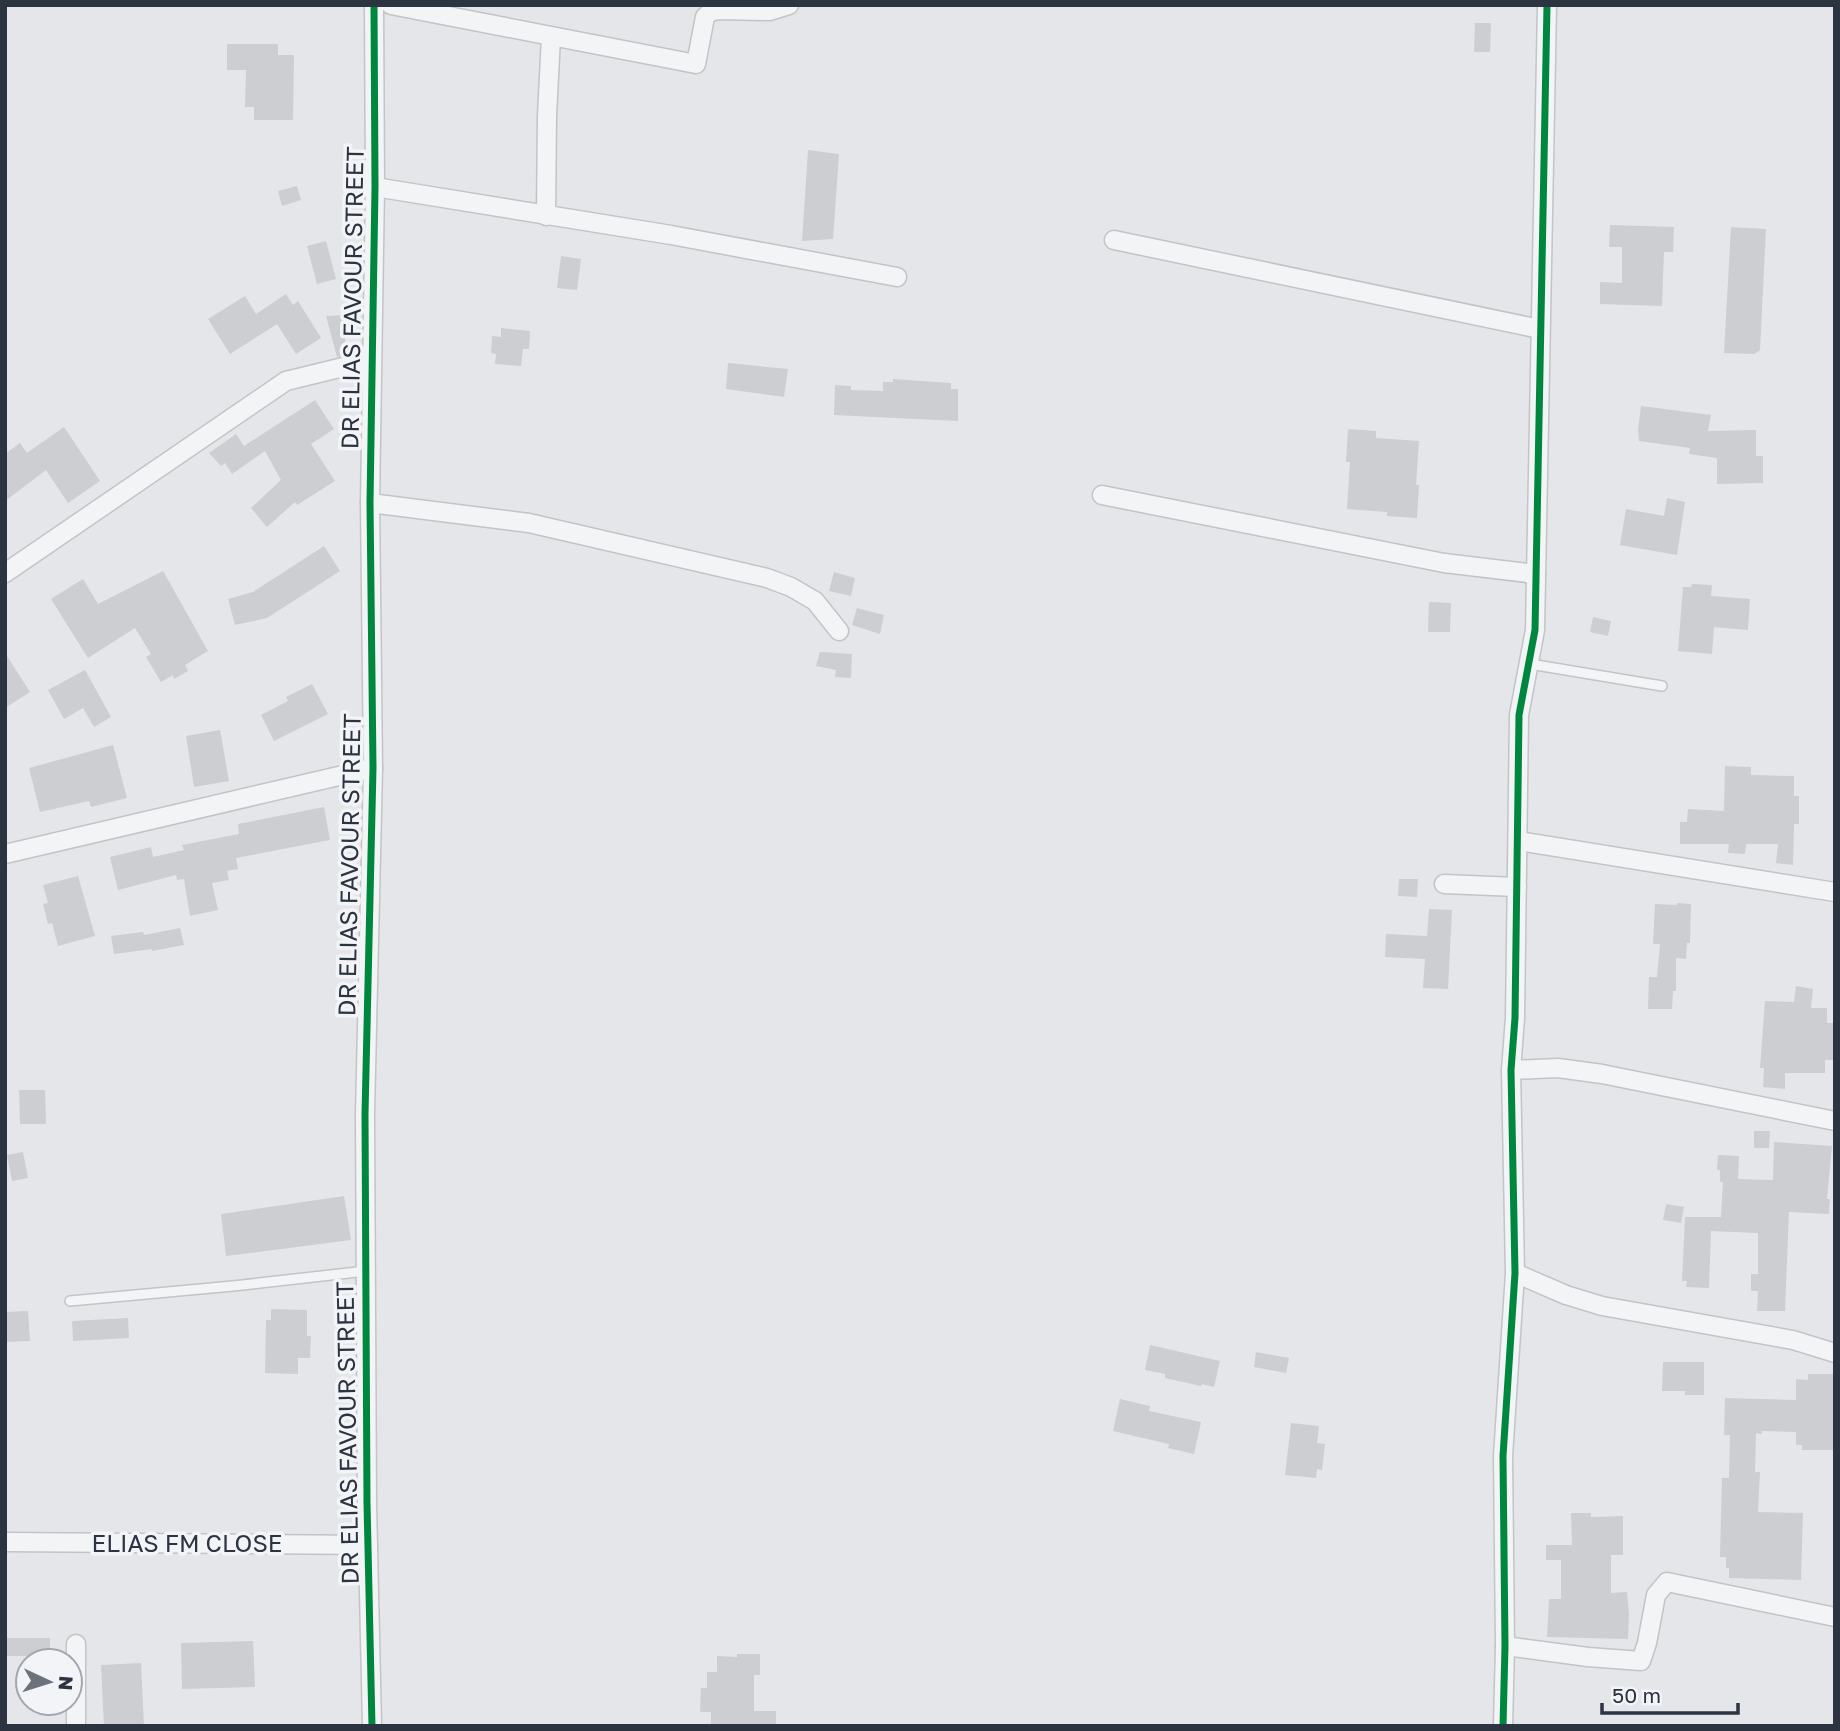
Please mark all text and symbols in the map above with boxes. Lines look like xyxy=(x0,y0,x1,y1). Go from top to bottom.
street label: DR ELIAS FAVOUR STREET xyxy=(334,146,369,450)
street label: DR ELIAS FAVOUR STREET xyxy=(331,713,366,1017)
street label: DR ELIAS FAVOUR STREET xyxy=(329,1281,364,1585)
street label: ELIAS FM CLOSE xyxy=(92,1528,282,1557)
north arrow xyxy=(14,1647,84,1717)
scale bar xyxy=(1602,1672,1738,1716)
text: N xyxy=(54,1675,78,1691)
text: 50 m xyxy=(1612,1682,1661,1708)

